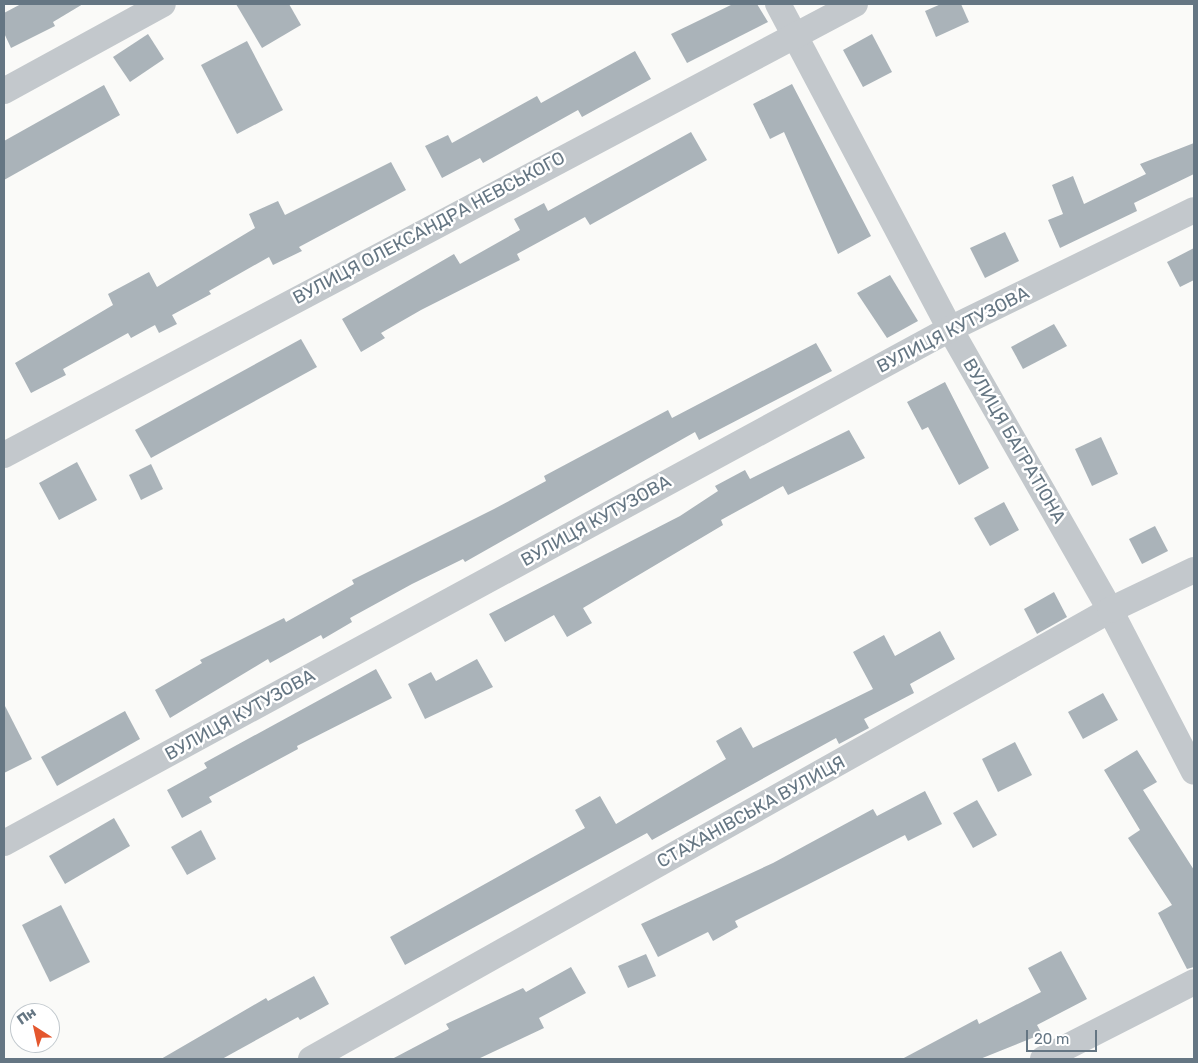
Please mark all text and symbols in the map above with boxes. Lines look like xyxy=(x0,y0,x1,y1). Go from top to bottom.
street label: ВУЛИЦЯ ОЛЕКСАНДРА НЕВСЬКОГО xyxy=(289,147,569,309)
street label: ВУЛИЦЯ КУТУЗОВА xyxy=(873,282,1033,378)
street label: ВУЛИЦЯ БАГРАТІОНА xyxy=(958,355,1070,527)
street label: ВУЛИЦЯ КУТУЗОВА xyxy=(517,471,675,571)
street label: ВУЛИЦЯ КУТУЗОВА xyxy=(161,665,319,765)
street label: СТАХАНІВСЬКА ВУЛИЦЯ xyxy=(653,751,849,873)
north arrow xyxy=(10,1003,60,1053)
text: Пн xyxy=(14,1004,39,1029)
scale bar xyxy=(1028,1020,1099,1052)
text: 20 m xyxy=(1034,1030,1069,1048)

